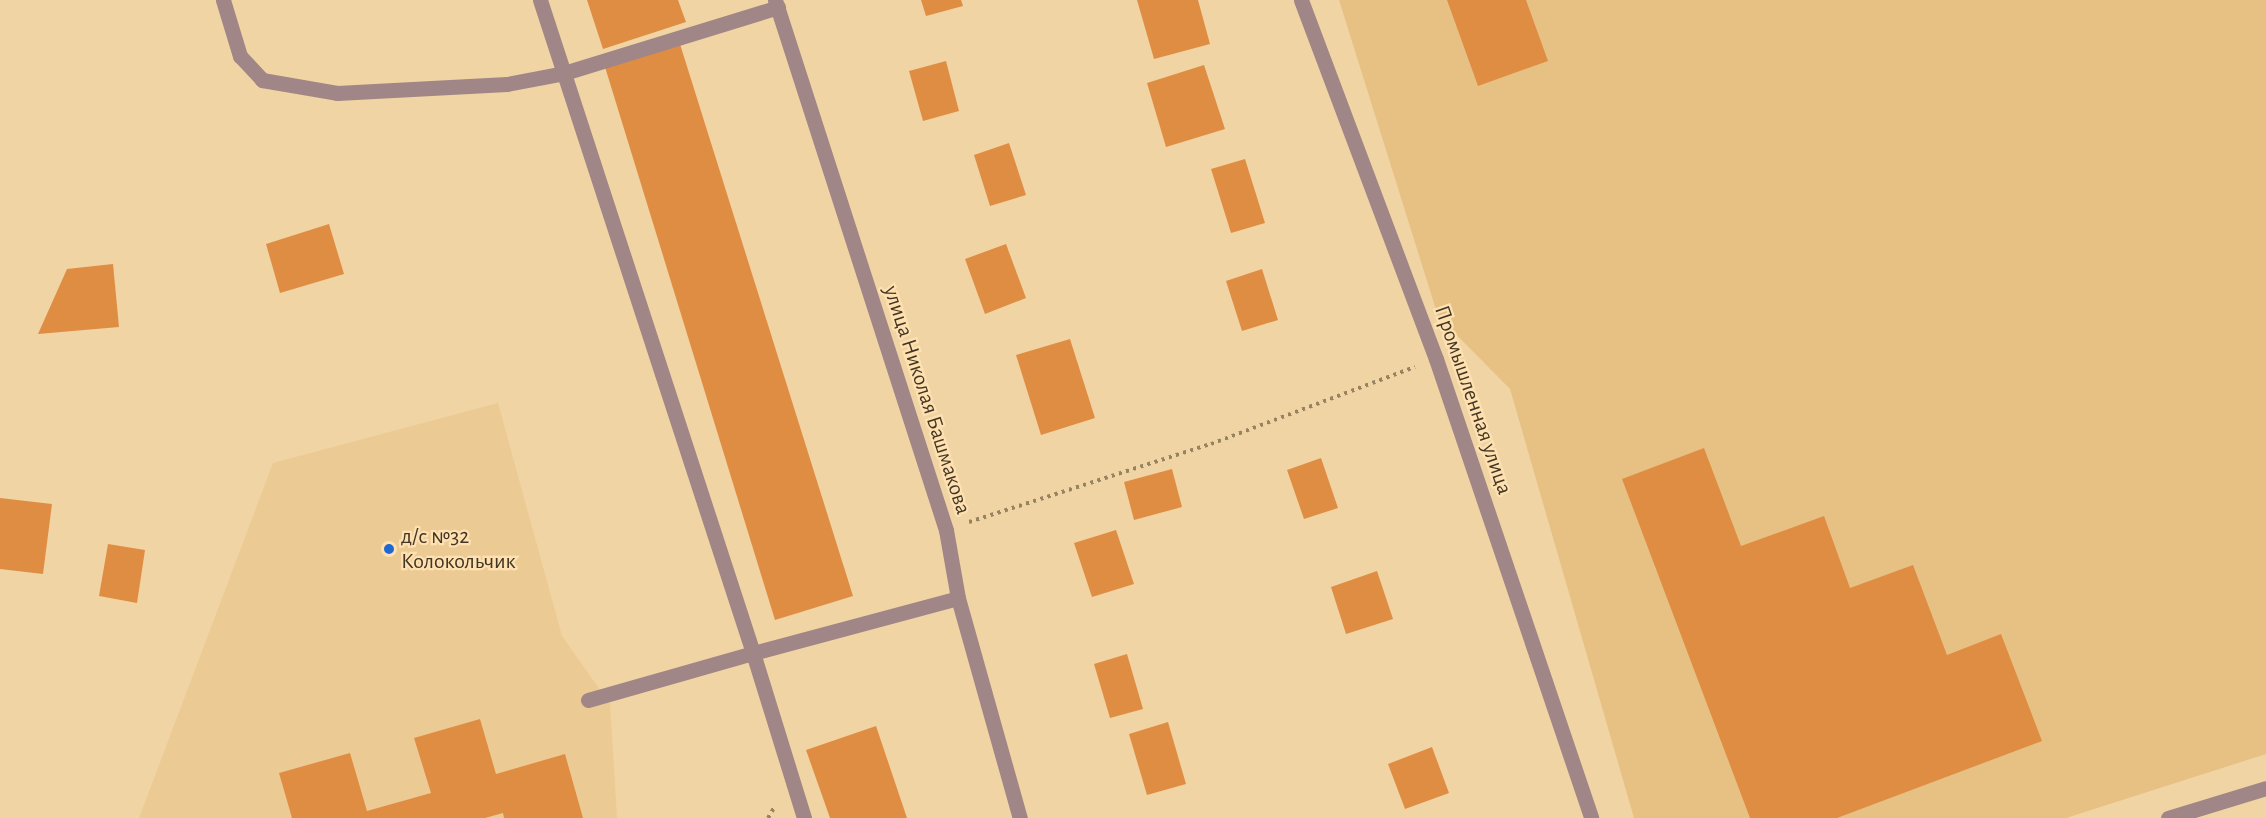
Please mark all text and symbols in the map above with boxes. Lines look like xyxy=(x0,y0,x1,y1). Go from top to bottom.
street label: улица Николая Башмакова xyxy=(878,282,976,518)
street label: Промышленная улица xyxy=(1428,302,1518,498)
place label: д/с №32 Колокольчик xyxy=(401,523,515,574)
marker: д/с №32 Колокольчик xyxy=(382,542,396,556)

